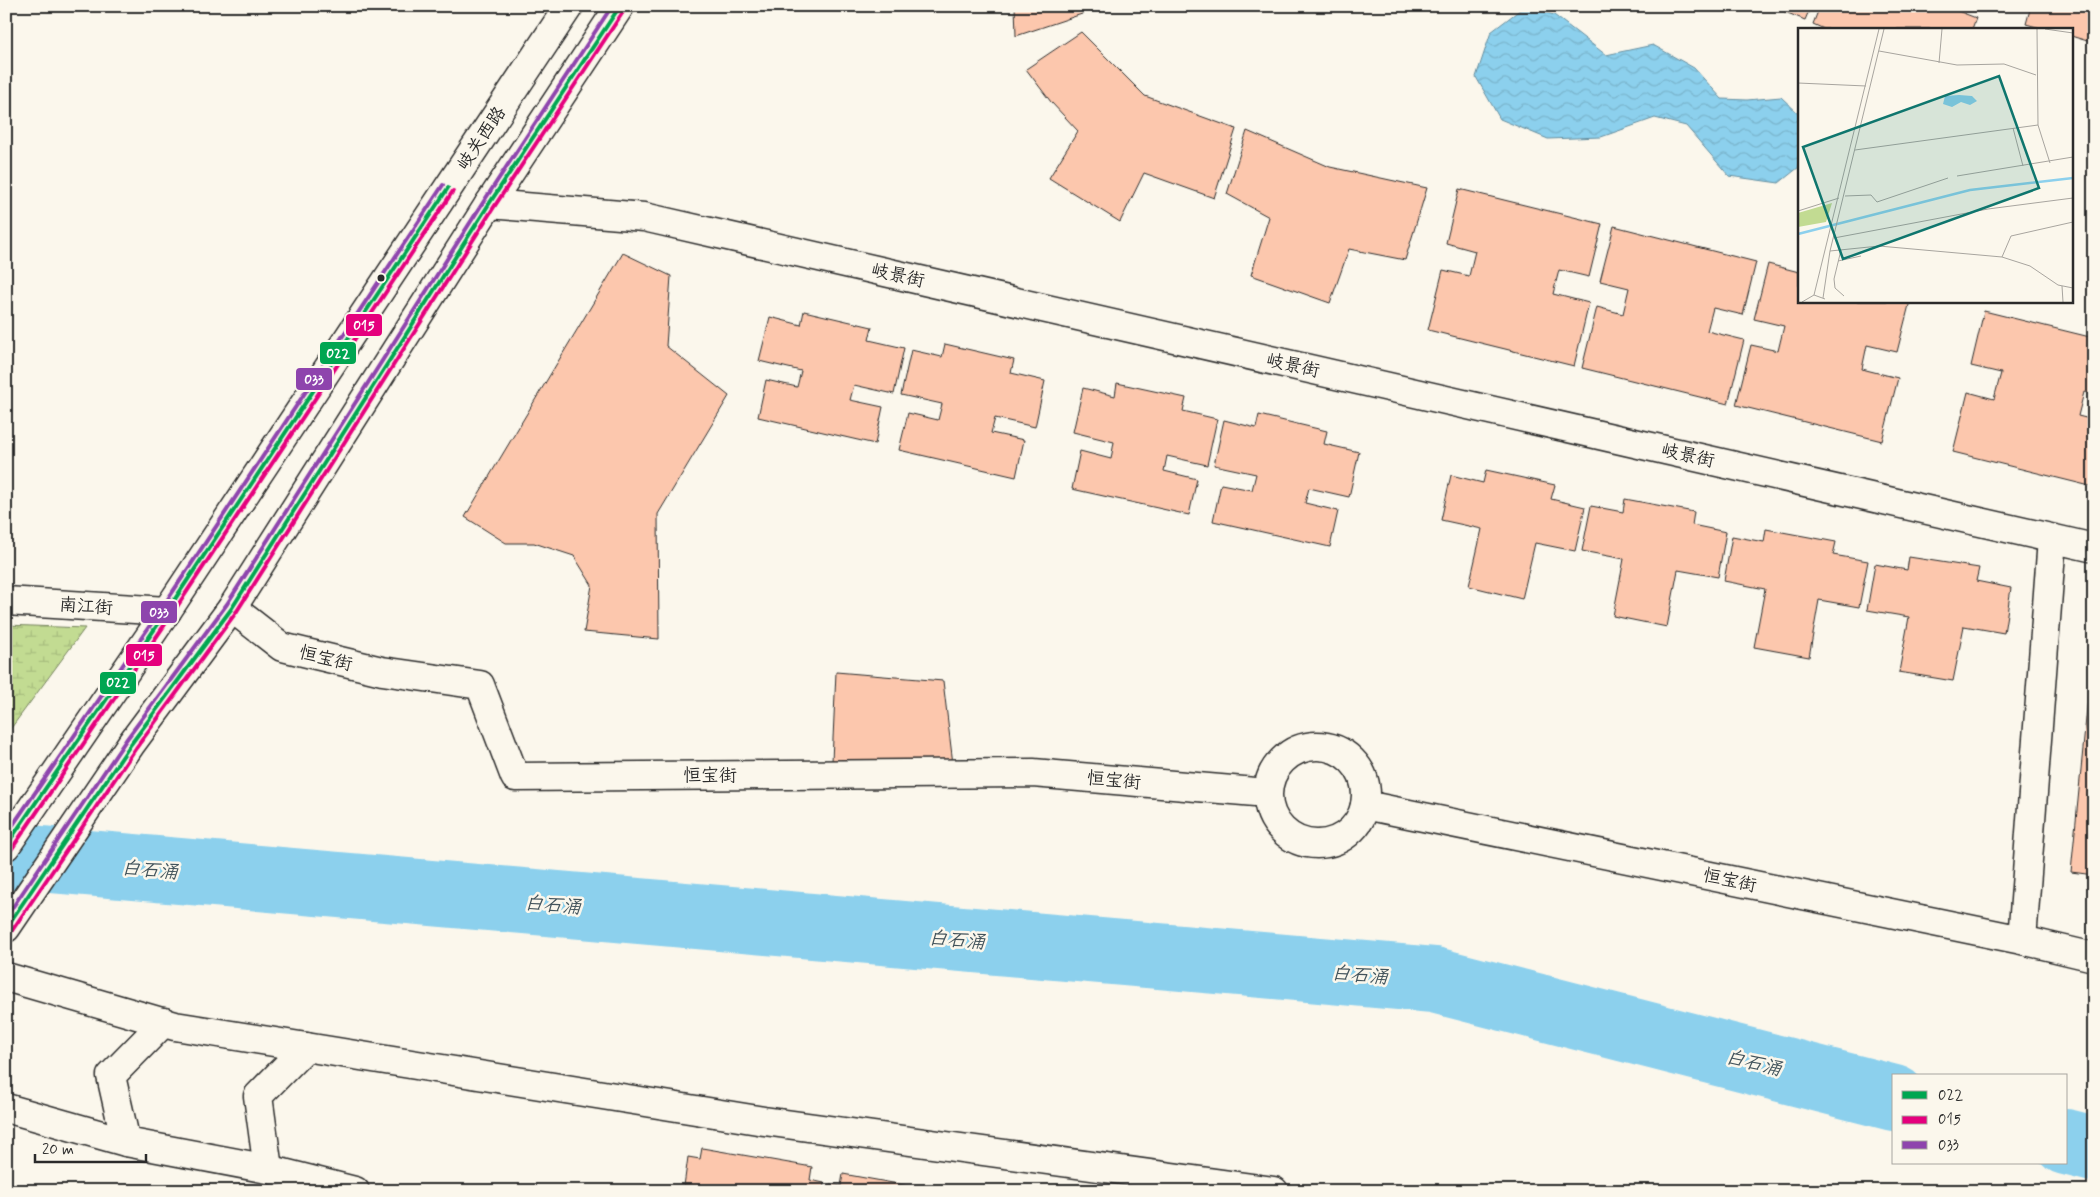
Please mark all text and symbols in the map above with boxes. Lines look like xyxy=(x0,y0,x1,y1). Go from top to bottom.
inset map xyxy=(1798,28,2072,302)
street label: 岐关西路 xyxy=(452,102,512,175)
street label: 岐景街 xyxy=(869,258,927,294)
unlabelled marker xyxy=(376,273,386,283)
line badge: 015 xyxy=(345,313,383,337)
text: 015 xyxy=(353,317,375,335)
line badge: 022 xyxy=(319,341,357,365)
text: 022 xyxy=(326,345,350,363)
street label: 岐景街 xyxy=(1264,348,1322,384)
line badge: 033 xyxy=(295,367,333,391)
text: 033 xyxy=(304,371,324,389)
street label: 岐景街 xyxy=(1659,438,1717,474)
street label: 南江街 xyxy=(58,593,114,621)
line badge: 033 xyxy=(140,600,178,624)
text: 033 xyxy=(149,604,169,622)
street label: 恒宝街 xyxy=(297,641,355,677)
line badge: 015 xyxy=(125,643,163,667)
text: 015 xyxy=(133,647,155,665)
line badge: 022 xyxy=(99,671,137,695)
text: 022 xyxy=(106,674,130,692)
street label: 恒宝街 xyxy=(683,764,737,788)
street label: 恒宝街 xyxy=(1086,767,1142,795)
water label: 白石涌 xyxy=(120,856,180,886)
street label: 恒宝街 xyxy=(1701,864,1759,898)
water label: 白石涌 xyxy=(523,891,583,921)
water label: 白石涌 xyxy=(927,926,987,956)
water label: 白石涌 xyxy=(1330,961,1390,991)
water label: 白石涌 xyxy=(1723,1044,1785,1083)
legend xyxy=(1892,1074,2068,1164)
text: 022 xyxy=(1938,1086,1963,1106)
text: 015 xyxy=(1938,1110,1961,1130)
scale bar xyxy=(35,1132,146,1164)
text: 033 xyxy=(1938,1136,1959,1156)
text: 20 m xyxy=(42,1140,74,1160)

